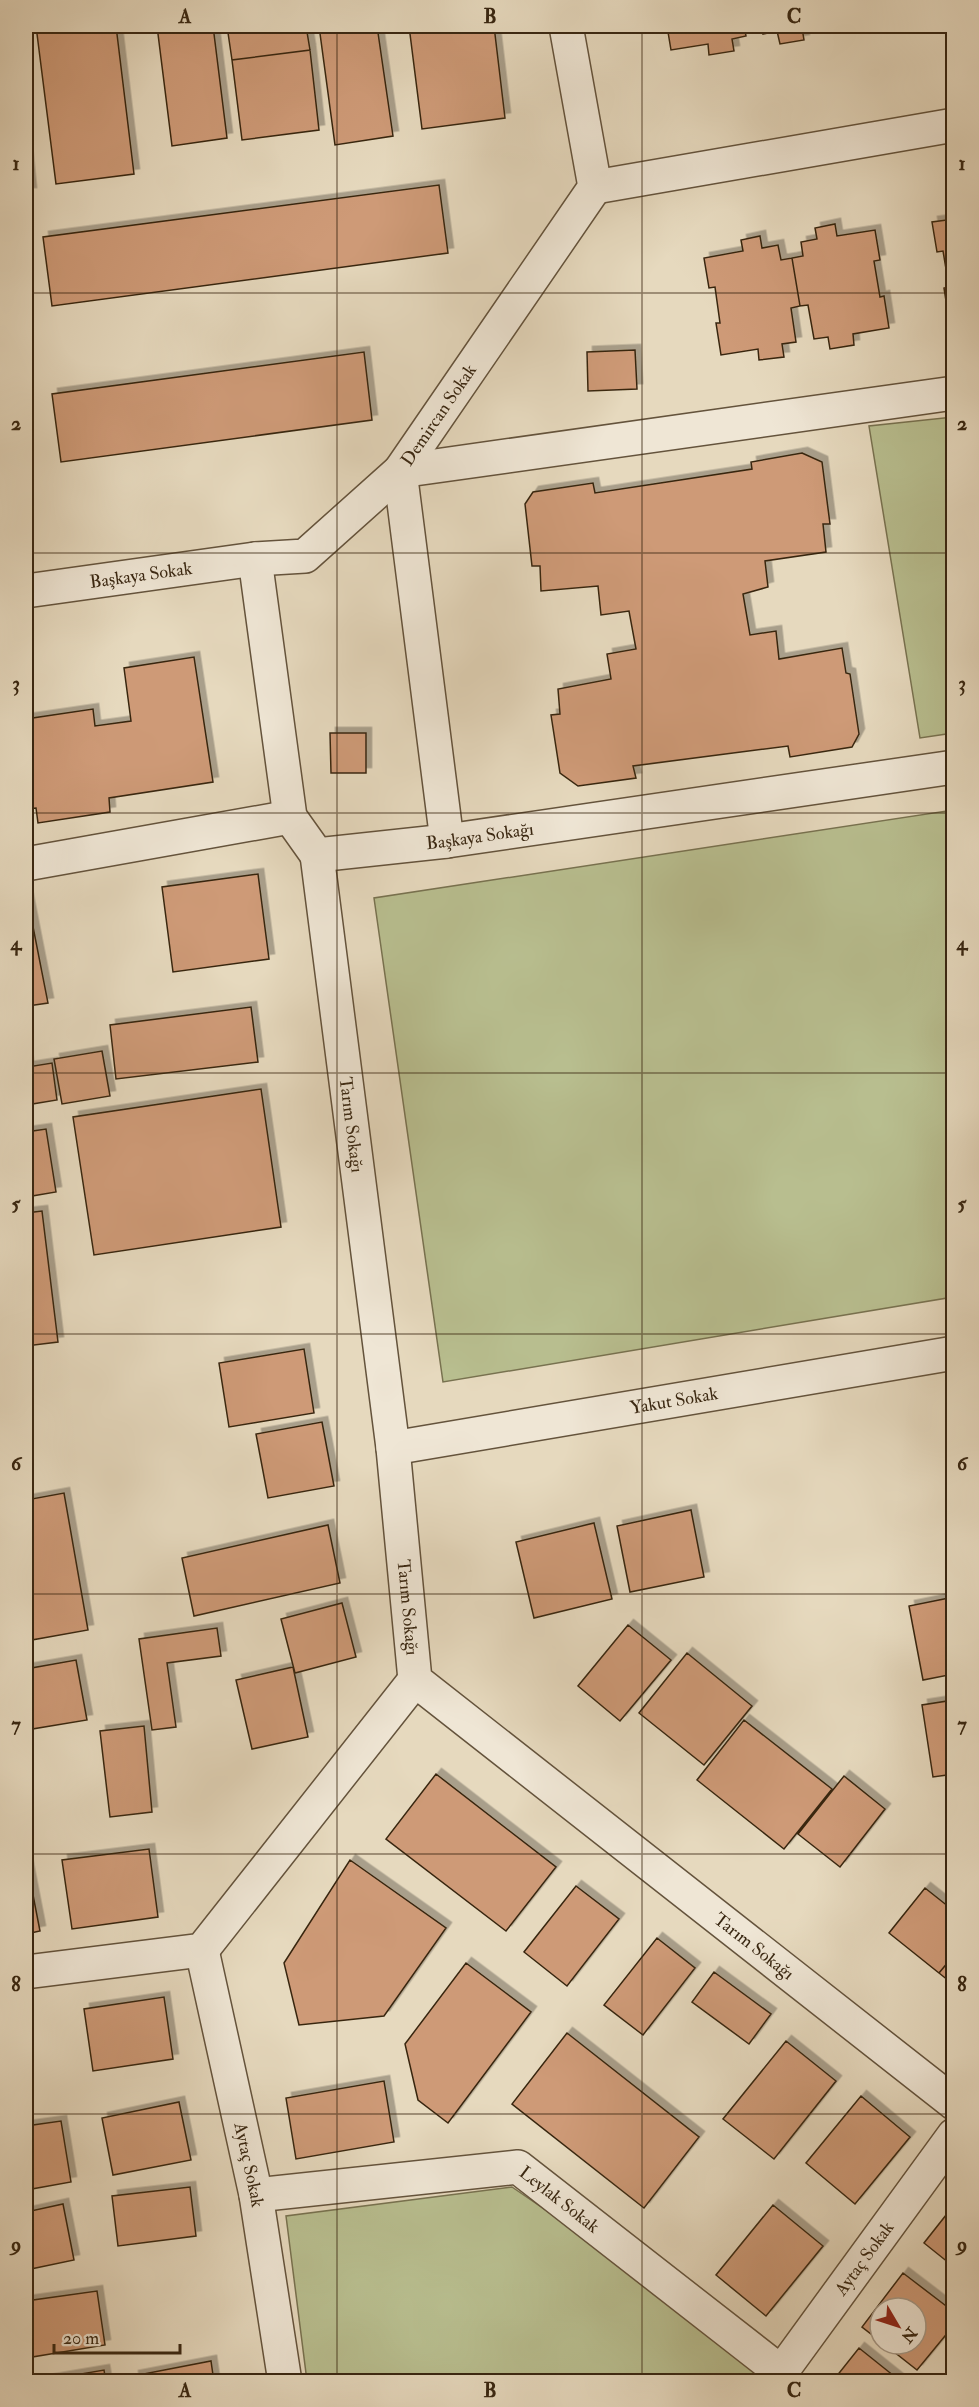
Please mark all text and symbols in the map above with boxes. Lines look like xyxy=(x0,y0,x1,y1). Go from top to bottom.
text: A xyxy=(178,4,192,29)
text: B xyxy=(483,4,497,29)
text: C xyxy=(787,4,801,29)
text: 1 xyxy=(12,151,20,176)
text: 1 xyxy=(958,151,966,176)
street label: Demircan Sokak xyxy=(396,360,482,471)
text: 2 xyxy=(11,411,21,436)
text: 2 xyxy=(957,411,967,436)
street label: Başkaya Sokak xyxy=(88,557,194,594)
text: 3 xyxy=(12,671,20,696)
text: 3 xyxy=(958,671,966,696)
street label: Başkaya Sokağı xyxy=(425,817,535,855)
text: 4 xyxy=(10,931,23,956)
text: 4 xyxy=(956,931,969,956)
street label: Tarım Sokağı xyxy=(334,1076,369,1174)
text: 5 xyxy=(12,1191,22,1216)
text: 5 xyxy=(958,1191,968,1216)
street label: Yakut Sokak xyxy=(628,1382,720,1420)
text: 6 xyxy=(11,1451,23,1476)
text: 6 xyxy=(957,1451,969,1476)
street label: Tarım Sokağı xyxy=(392,1559,424,1657)
text: 7 xyxy=(11,1712,21,1737)
text: 7 xyxy=(957,1712,967,1737)
street label: Tarım Sokağı xyxy=(709,1908,799,1985)
text: 8 xyxy=(11,1972,21,1997)
text: 8 xyxy=(957,1972,967,1997)
street label: Aytaç Sokak xyxy=(228,2119,269,2209)
street label: Leylak Sokak xyxy=(514,2161,604,2239)
street label: Aytaç Sokak xyxy=(829,2217,899,2301)
text: 9 xyxy=(9,2232,21,2257)
text: 9 xyxy=(955,2232,967,2257)
north arrow xyxy=(868,2296,928,2356)
scale bar xyxy=(54,2317,180,2355)
text: N xyxy=(896,2322,922,2347)
text: 20 m xyxy=(63,2327,99,2350)
text: A xyxy=(178,2378,192,2403)
text: B xyxy=(483,2378,497,2403)
text: C xyxy=(787,2378,801,2403)

